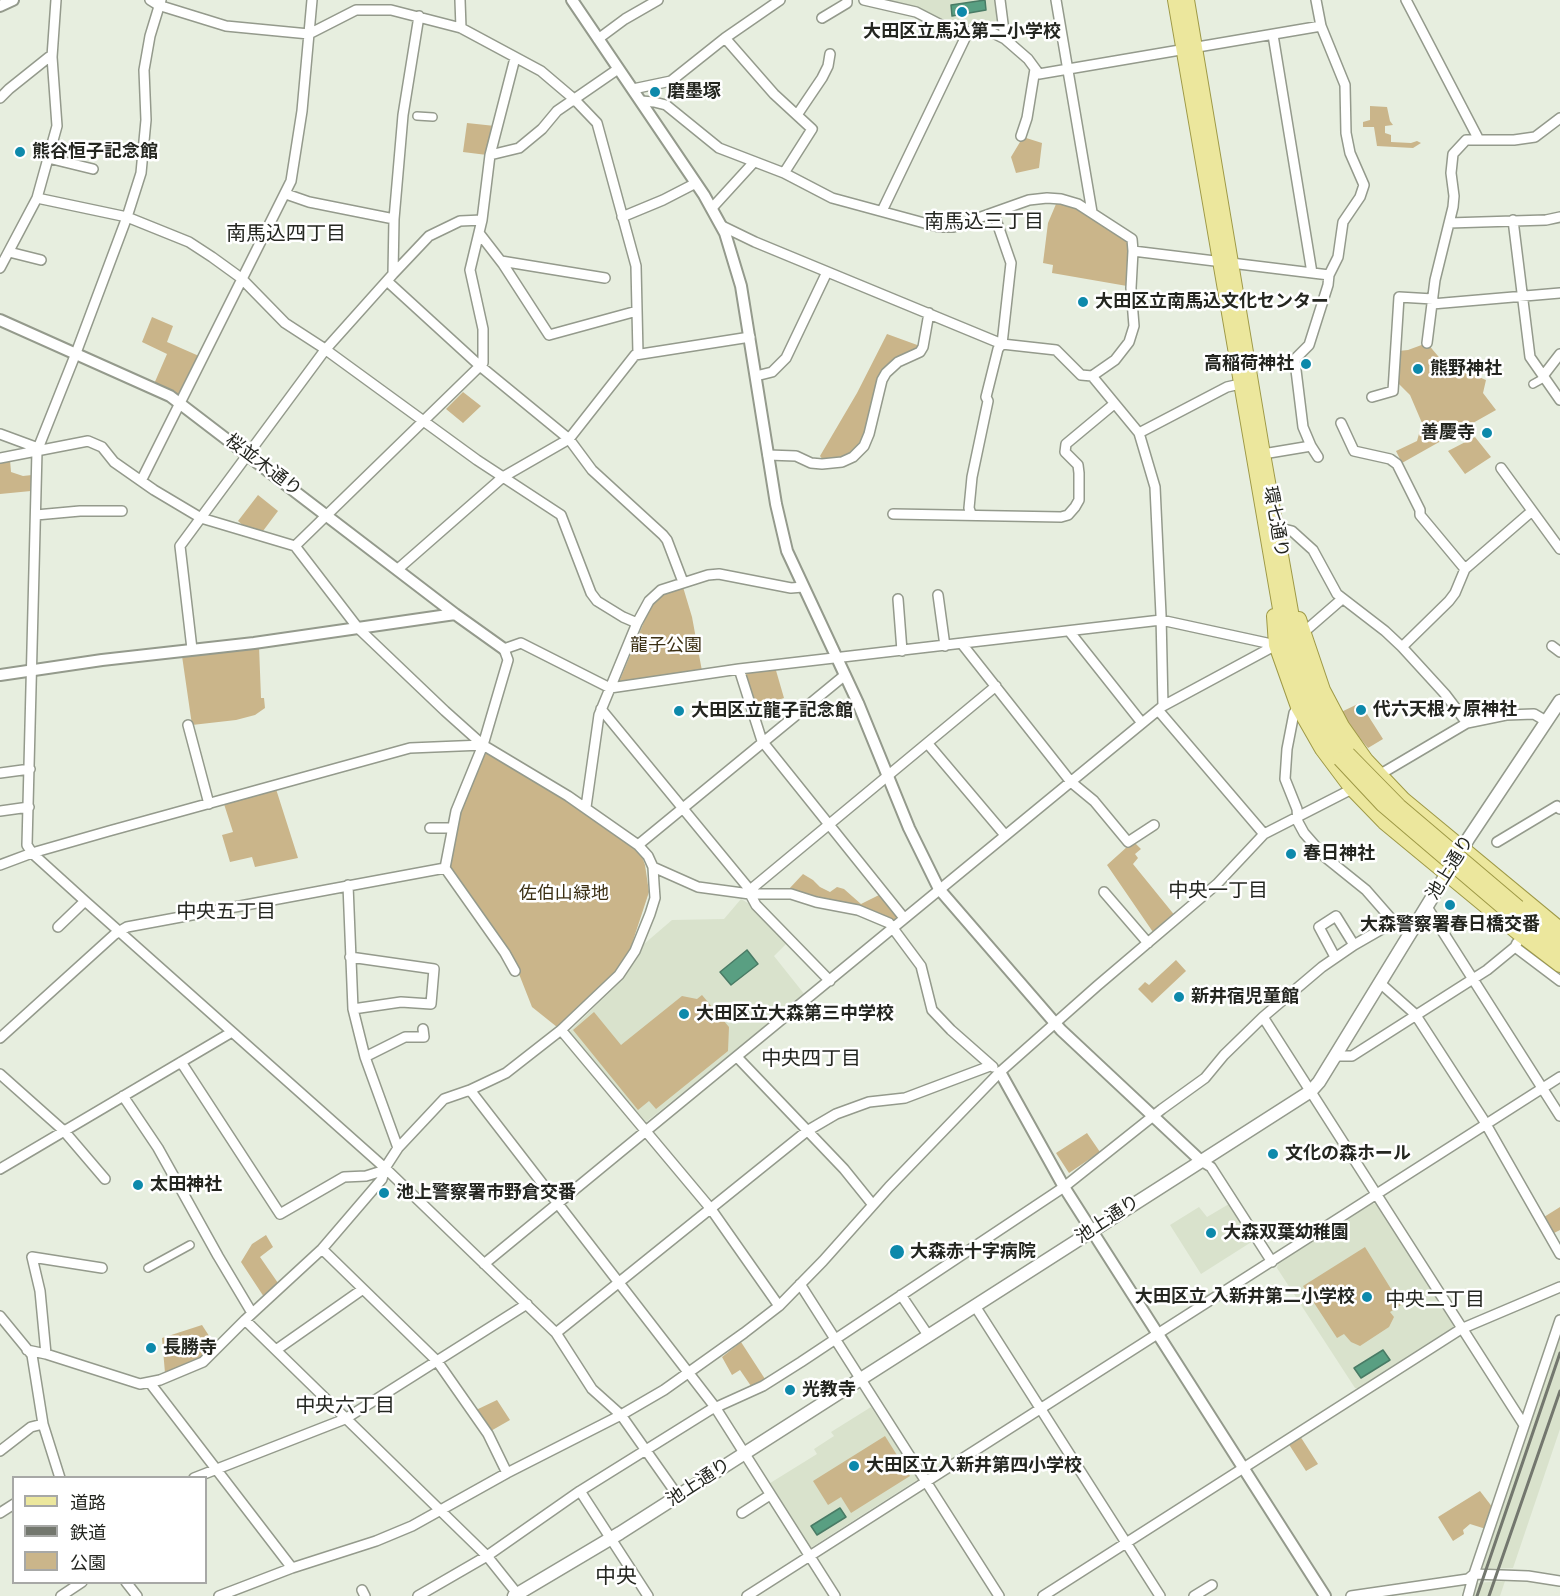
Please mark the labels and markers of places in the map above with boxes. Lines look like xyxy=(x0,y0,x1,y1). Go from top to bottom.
marker: 大田区立馬込第二小学校 xyxy=(955,5,969,19)
place label: 大田区立馬込第二小学校 xyxy=(863,21,1061,43)
place label: 磨墨塚 xyxy=(667,81,721,103)
marker: 磨墨塚 xyxy=(648,85,662,99)
place label: 熊谷恒子記念館 xyxy=(32,141,158,163)
marker: 熊谷恒子記念館 xyxy=(13,145,27,159)
place label: 大田区立南馬込文化センター xyxy=(1095,291,1329,313)
marker: 大田区立南馬込文化センター xyxy=(1076,295,1090,309)
place label: 高稲荷神社 xyxy=(1204,353,1294,375)
marker: 高稲荷神社 xyxy=(1299,357,1313,371)
place label: 熊野神社 xyxy=(1430,358,1502,380)
marker: 熊野神社 xyxy=(1411,362,1425,376)
place label: 善慶寺 xyxy=(1421,422,1475,444)
marker: 善慶寺 xyxy=(1480,426,1494,440)
place label: 代六天根ヶ原神社 xyxy=(1373,699,1517,721)
place label: 大田区立龍子記念館 xyxy=(691,700,853,722)
marker: 代六天根ヶ原神社 xyxy=(1354,703,1368,717)
marker: 大田区立龍子記念館 xyxy=(672,704,686,718)
place label: 春日神社 xyxy=(1303,843,1375,865)
marker: 春日神社 xyxy=(1284,847,1298,861)
marker: 大森警察署春日橋交番 xyxy=(1443,898,1457,912)
place label: 大森警察署春日橋交番 xyxy=(1360,914,1540,936)
place label: 新井宿児童館 xyxy=(1191,986,1299,1008)
marker: 新井宿児童館 xyxy=(1172,990,1186,1004)
place label: 大田区立大森第三中学校 xyxy=(696,1003,894,1025)
marker: 大田区立大森第三中学校 xyxy=(677,1007,691,1021)
place label: 文化の森ホール xyxy=(1285,1143,1411,1165)
marker: 文化の森ホール xyxy=(1266,1147,1280,1161)
place label: 太田神社 xyxy=(150,1174,222,1196)
marker: 太田神社 xyxy=(131,1178,145,1192)
place label: 池上警察署市野倉交番 xyxy=(396,1182,576,1204)
marker: 池上警察署市野倉交番 xyxy=(377,1186,391,1200)
place label: 大森双葉幼稚園 xyxy=(1223,1222,1349,1244)
marker: 大森双葉幼稚園 xyxy=(1204,1226,1218,1240)
place label: 大森赤十字病院 xyxy=(910,1241,1036,1263)
marker: 大森赤十字病院 xyxy=(888,1243,906,1261)
place label: 大田区立 入新井第二小学校 xyxy=(1135,1286,1355,1308)
marker: 大田区立 入新井第二小学校 xyxy=(1360,1290,1374,1304)
place label: 長勝寺 xyxy=(163,1337,217,1359)
marker: 長勝寺 xyxy=(144,1341,158,1355)
place label: 光教寺 xyxy=(802,1379,856,1401)
marker: 光教寺 xyxy=(783,1383,797,1397)
place label: 大田区立入新井第四小学校 xyxy=(866,1455,1082,1477)
marker: 大田区立入新井第四小学校 xyxy=(847,1459,861,1473)

